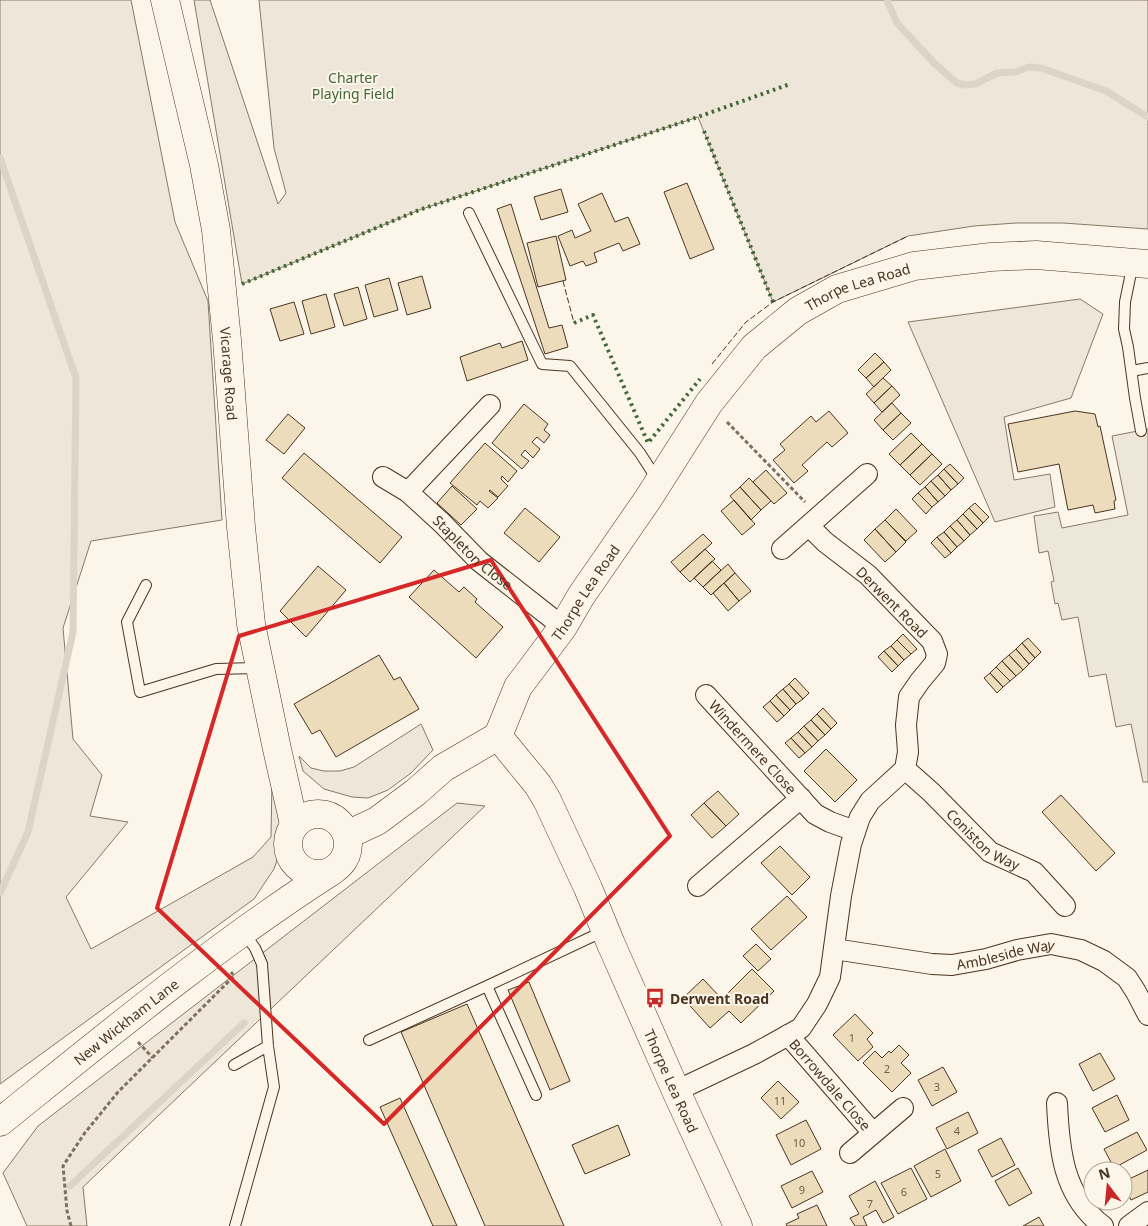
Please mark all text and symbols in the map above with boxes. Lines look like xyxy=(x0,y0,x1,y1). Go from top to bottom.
park label: Charter Playing Field xyxy=(312,68,394,103)
street label: Thorpe Lea Road xyxy=(801,258,912,315)
street label: Vicarage Road xyxy=(216,326,243,421)
street label: Stapleton Close xyxy=(429,510,517,594)
street label: Thorpe Lea Road xyxy=(547,540,623,644)
street label: Derwent Road xyxy=(852,562,932,642)
street label: Windermere Close xyxy=(705,695,801,798)
street label: Coniston Way xyxy=(943,804,1024,874)
street label: Ambleside Way xyxy=(955,934,1057,974)
street label: New Wickham Lane xyxy=(69,974,182,1069)
bus stop icon: Derwent Road xyxy=(644,987,666,1009)
place label: Derwent Road xyxy=(670,989,769,1008)
street label: Thorpe Lea Road xyxy=(640,1026,703,1135)
house number: 1 xyxy=(849,1030,855,1045)
street label: Borrowdale Close xyxy=(786,1034,876,1134)
house number: 2 xyxy=(884,1061,890,1076)
house number: 3 xyxy=(934,1079,940,1094)
house number: 11 xyxy=(774,1093,786,1108)
house number: 4 xyxy=(954,1123,961,1138)
house number: 10 xyxy=(793,1135,805,1150)
north arrow xyxy=(1083,1161,1133,1211)
text: N xyxy=(1096,1162,1112,1184)
house number: 5 xyxy=(935,1166,941,1181)
house number: 9 xyxy=(799,1182,805,1197)
house number: 6 xyxy=(901,1184,907,1199)
house number: 7 xyxy=(867,1196,873,1211)

